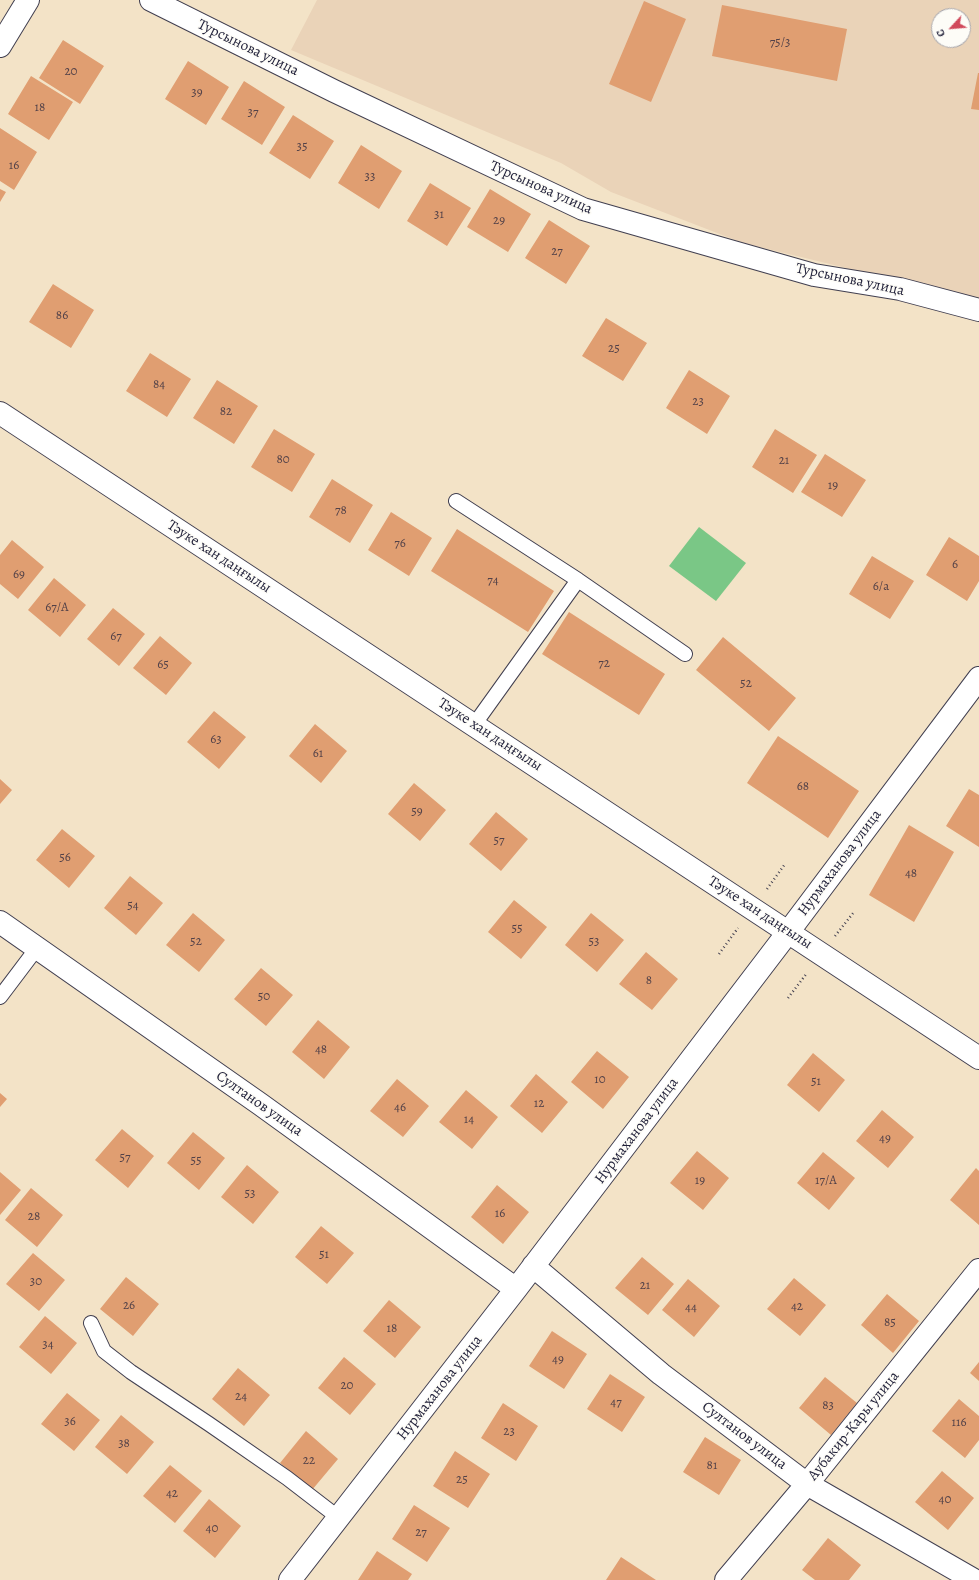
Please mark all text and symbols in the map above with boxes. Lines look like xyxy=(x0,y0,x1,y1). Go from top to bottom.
north arrow xyxy=(931,8,971,48)
street label: Турсынова улица xyxy=(195,16,301,80)
text: С xyxy=(932,27,949,39)
house number: 75/3 xyxy=(770,35,790,51)
house number: 20 xyxy=(64,64,78,80)
house number: 39 xyxy=(191,85,203,101)
house number: 18 xyxy=(35,100,45,116)
house number: 37 xyxy=(248,105,258,121)
house number: 35 xyxy=(297,139,307,155)
street label: Турсынова улица xyxy=(487,157,595,219)
house number: 16 xyxy=(9,158,19,174)
house number: 33 xyxy=(365,169,375,185)
house number: 31 xyxy=(434,207,444,223)
house number: 29 xyxy=(493,213,505,229)
house number: 27 xyxy=(551,244,563,260)
street label: Турсынова улица xyxy=(794,260,906,300)
house number: 86 xyxy=(56,308,68,324)
house number: 25 xyxy=(608,341,620,357)
house number: 84 xyxy=(153,377,165,393)
house number: 23 xyxy=(692,394,704,410)
house number: 82 xyxy=(220,404,232,420)
house number: 80 xyxy=(276,452,290,468)
house number: 21 xyxy=(779,453,789,469)
house number: 19 xyxy=(828,478,838,494)
house number: 78 xyxy=(335,503,347,519)
street label: Тәуке хан даңғылы xyxy=(164,517,274,597)
house number: 76 xyxy=(394,536,406,552)
house number: 6 xyxy=(952,557,958,573)
house number: 69 xyxy=(13,567,25,583)
house number: 74 xyxy=(487,573,499,589)
house number: 6/а xyxy=(873,579,889,595)
house number: 67/A xyxy=(45,600,69,616)
house number: 67 xyxy=(110,629,122,645)
house number: 72 xyxy=(598,656,610,672)
house number: 65 xyxy=(157,657,169,673)
house number: 52 xyxy=(740,676,752,692)
street label: Тәуке хан даңғылы xyxy=(435,695,545,775)
house number: 63 xyxy=(210,732,222,748)
house number: 61 xyxy=(313,746,323,762)
house number: 68 xyxy=(797,779,809,795)
house number: 59 xyxy=(411,804,423,820)
street label: Нурмаханова улица xyxy=(794,806,886,920)
house number: 57 xyxy=(493,833,505,849)
house number: 56 xyxy=(59,850,71,866)
house number: 48 xyxy=(905,866,917,882)
street label: Тәуке хан даңғылы xyxy=(705,873,815,953)
house number: 54 xyxy=(127,898,139,914)
house number: 55 xyxy=(511,921,523,937)
house number: 52 xyxy=(190,934,202,950)
house number: 53 xyxy=(589,934,599,950)
house number: 8 xyxy=(646,973,652,989)
house number: 50 xyxy=(258,989,270,1005)
house number: 48 xyxy=(315,1042,327,1058)
street label: Султанов улица xyxy=(212,1067,306,1141)
house number: 10 xyxy=(594,1072,606,1088)
street label: Нурмаханова улица xyxy=(591,1074,683,1188)
house number: 51 xyxy=(811,1074,821,1090)
house number: 12 xyxy=(534,1096,544,1112)
house number: 46 xyxy=(394,1100,406,1116)
house number: 14 xyxy=(464,1112,474,1128)
house number: 49 xyxy=(879,1131,891,1147)
house number: 57 xyxy=(119,1150,131,1166)
house number: 55 xyxy=(190,1153,202,1169)
house number: 19 xyxy=(695,1173,705,1189)
house number: 17/A xyxy=(815,1173,837,1189)
house number: 53 xyxy=(245,1186,255,1202)
house number: 16 xyxy=(495,1206,505,1222)
house number: 28 xyxy=(28,1209,40,1225)
house number: 51 xyxy=(319,1247,329,1263)
house number: 30 xyxy=(30,1274,42,1290)
house number: 21 xyxy=(640,1278,650,1294)
house number: 26 xyxy=(123,1298,135,1314)
house number: 42 xyxy=(791,1299,803,1315)
house number: 44 xyxy=(685,1300,697,1316)
house number: 85 xyxy=(884,1315,896,1331)
house number: 18 xyxy=(387,1321,397,1337)
street label: Нурмаханова улица xyxy=(393,1332,487,1444)
house number: 34 xyxy=(42,1337,54,1353)
house number: 49 xyxy=(552,1352,564,1368)
street label: Аубакир-Кары улица xyxy=(804,1368,904,1484)
house number: 20 xyxy=(340,1378,354,1394)
house number: 24 xyxy=(235,1389,247,1405)
house number: 47 xyxy=(610,1395,622,1411)
street label: Султанов улица xyxy=(698,1398,790,1474)
house number: 83 xyxy=(822,1398,834,1414)
house number: 36 xyxy=(64,1414,76,1430)
house number: 116 xyxy=(952,1415,966,1431)
house number: 23 xyxy=(503,1424,515,1440)
house number: 38 xyxy=(118,1436,130,1452)
house number: 22 xyxy=(303,1453,315,1469)
house number: 81 xyxy=(707,1458,717,1474)
house number: 25 xyxy=(456,1472,468,1488)
house number: 42 xyxy=(166,1486,178,1502)
house number: 40 xyxy=(939,1492,951,1508)
house number: 40 xyxy=(206,1521,218,1537)
house number: 27 xyxy=(415,1525,427,1541)

